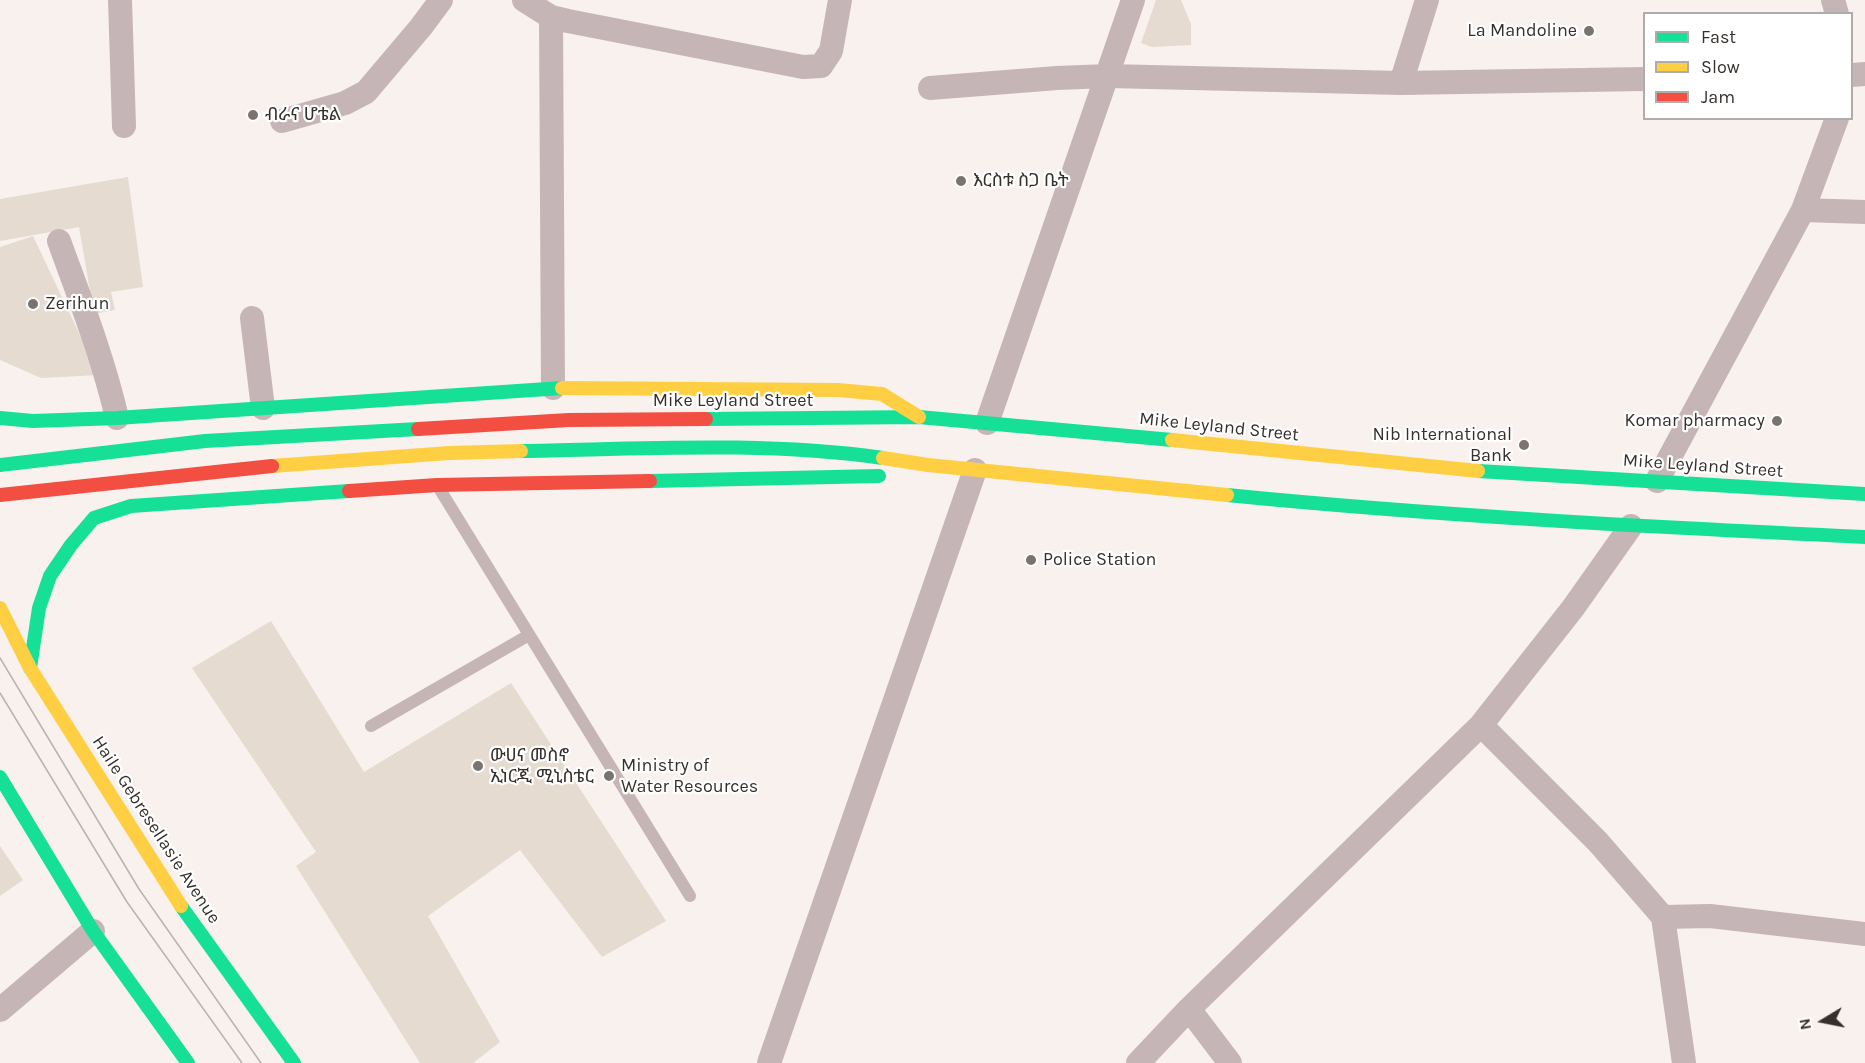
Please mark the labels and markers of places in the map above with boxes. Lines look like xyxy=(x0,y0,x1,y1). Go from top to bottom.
place label: La Mandoline xyxy=(1467,20,1577,42)
marker: La Mandoline xyxy=(1582,24,1596,38)
place label: ብራና ሆቴል xyxy=(265,104,341,126)
marker: ብራና ሆቴል xyxy=(246,108,260,122)
place label: እርስቱ ስጋ ቤት xyxy=(973,170,1069,192)
marker: እርስቱ ስጋ ቤት xyxy=(954,174,968,188)
place label: Zerihun xyxy=(45,293,109,315)
marker: Zerihun xyxy=(26,297,40,311)
place label: Komar pharmacy xyxy=(1624,410,1765,432)
marker: Komar pharmacy xyxy=(1770,414,1784,428)
place label: Nib International Bank xyxy=(1372,424,1512,466)
marker: Nib International Bank xyxy=(1517,438,1531,452)
place label: Police Station xyxy=(1043,549,1156,571)
marker: Police Station xyxy=(1024,553,1038,567)
place label: ውሀና መስኖ ኢነርጂ ሚኒስቴር xyxy=(490,745,594,788)
place label: Ministry of Water Resources xyxy=(621,755,758,798)
marker: ውሀና መስኖ ኢነርጂ ሚኒስቴር xyxy=(471,759,485,773)
marker: Ministry of Water Resources xyxy=(602,769,616,783)

